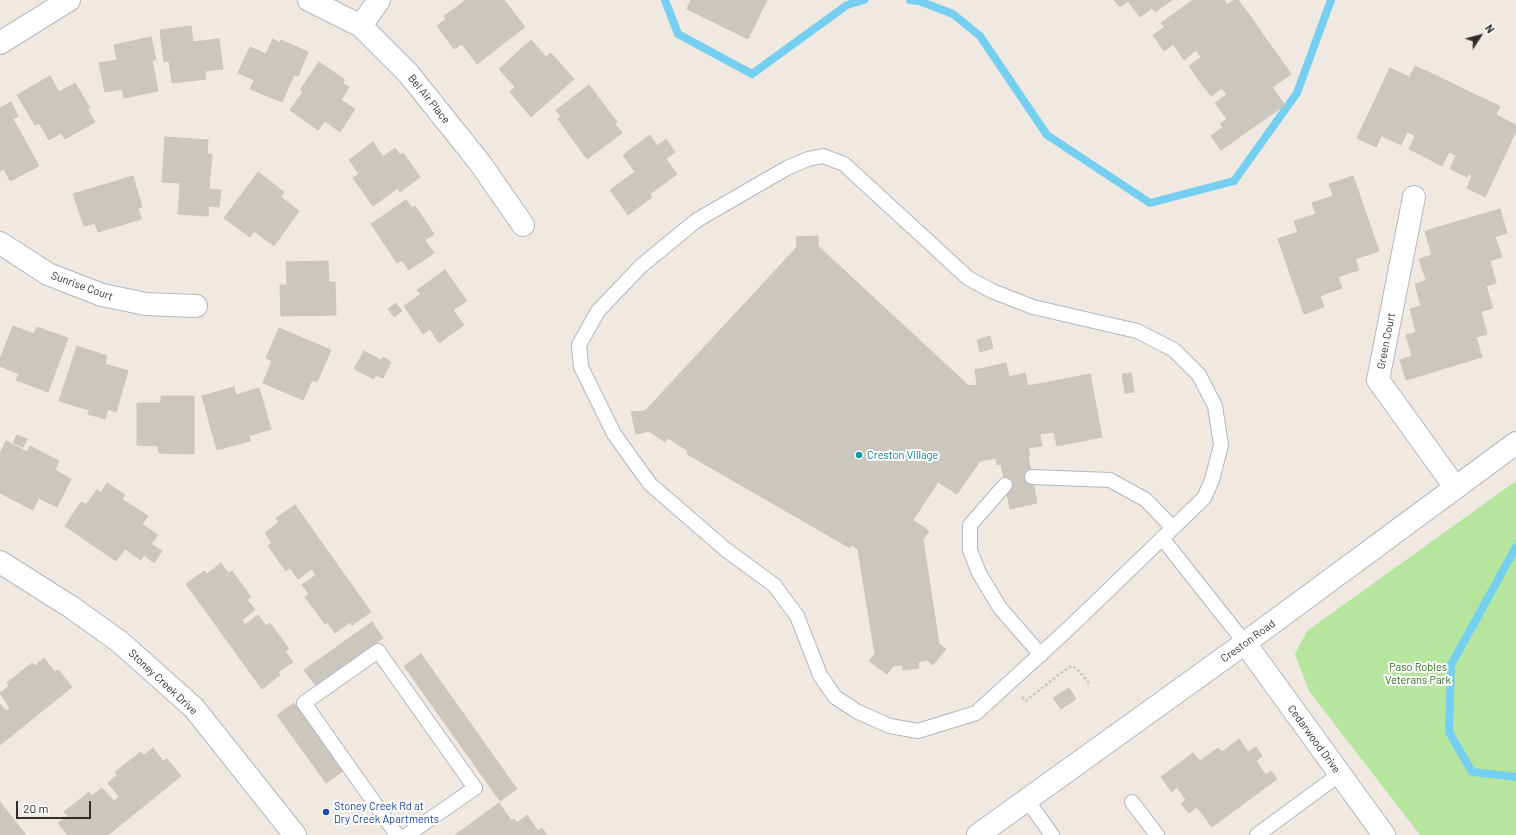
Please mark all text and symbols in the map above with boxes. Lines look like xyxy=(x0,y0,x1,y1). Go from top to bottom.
north arrow xyxy=(1460,16,1500,56)
text: N xyxy=(1483,22,1498,35)
street label: Bel Air Place xyxy=(405,72,453,126)
street label: Sunrise Court xyxy=(49,269,115,303)
street label: Green Court xyxy=(1374,312,1398,370)
place label: Creston Village xyxy=(867,448,938,462)
marker: Creston Village xyxy=(854,450,864,460)
street label: Creston Road xyxy=(1218,617,1278,665)
street label: Stoney Creek Drive xyxy=(126,647,200,717)
park label: Paso Robles Veterans Park xyxy=(1385,660,1451,686)
street label: Cedarwood Drive xyxy=(1285,702,1343,776)
scale bar xyxy=(18,793,93,819)
place label: Stoney Creek Rd at Dry Creek Apartments xyxy=(334,799,439,825)
text: 20 m xyxy=(23,801,49,815)
marker: Stoney Creek Rd at Dry Creek Apartments xyxy=(321,807,331,817)

